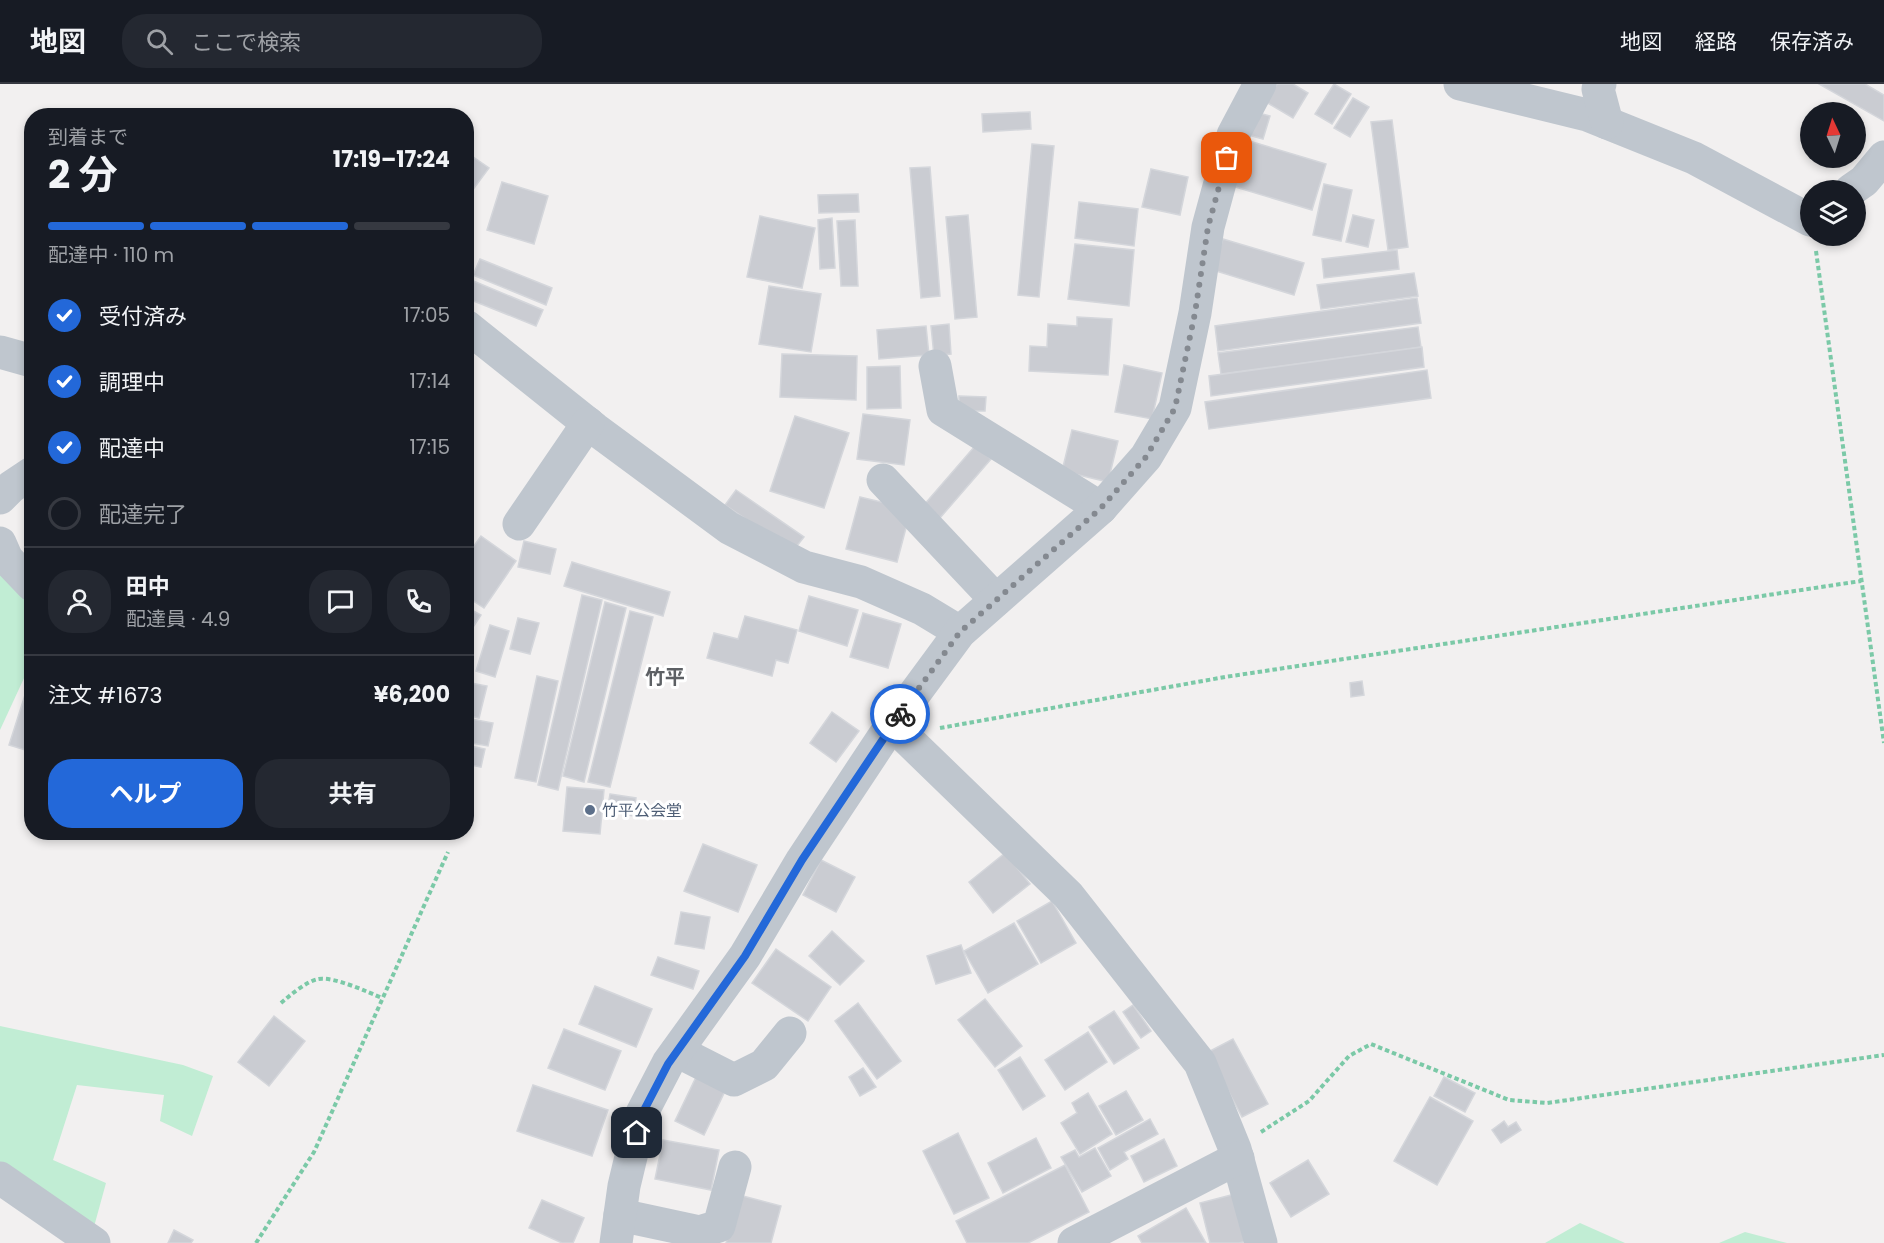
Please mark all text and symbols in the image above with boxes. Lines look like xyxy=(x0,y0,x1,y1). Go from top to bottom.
search box xyxy=(122,14,542,68)
text: 地図 xyxy=(30,22,86,61)
icon: search xyxy=(143,25,176,58)
text: ここで検索 xyxy=(191,27,301,58)
text: 地図 xyxy=(1620,27,1662,56)
text: 経路 xyxy=(1695,27,1737,56)
text: 保存済み xyxy=(1770,27,1854,56)
north arrow xyxy=(1800,102,1866,168)
map controls xyxy=(1800,102,1866,246)
text: 到着まで xyxy=(48,123,128,151)
pin xyxy=(1201,132,1252,183)
icon: bag xyxy=(1210,141,1243,174)
text: 17:19–17:24 xyxy=(333,144,450,175)
text: 2 分 xyxy=(48,147,118,202)
button: layers xyxy=(1800,180,1866,246)
text: 配達中 · 110 m xyxy=(48,241,174,269)
icon: check xyxy=(48,299,81,332)
text: 受付済み xyxy=(99,301,187,332)
text: 17:05 xyxy=(403,301,450,329)
icon: check xyxy=(48,365,81,398)
text: 調理中 xyxy=(99,367,165,398)
text: 17:14 xyxy=(409,367,450,395)
icon: check xyxy=(48,431,81,464)
text: 配達中 xyxy=(99,433,165,464)
text: 17:15 xyxy=(409,433,450,461)
text: 配達完了 xyxy=(99,499,187,530)
button: person xyxy=(48,570,111,633)
button: chat xyxy=(309,570,372,633)
button: phone xyxy=(387,570,450,633)
text: 田中 xyxy=(126,571,170,602)
text: 配達員 · 4.9 xyxy=(126,605,230,633)
district label: 竹平 xyxy=(645,663,685,691)
text: ¥6,200 xyxy=(374,679,450,710)
text: 注文 #1673 xyxy=(48,680,162,711)
courier xyxy=(870,684,930,744)
icon: bike xyxy=(884,698,917,731)
button: ヘルプ xyxy=(48,759,243,828)
button: 共有 xyxy=(255,759,450,828)
place label: 竹平公会堂 xyxy=(602,799,682,822)
marker: 竹平公会堂 xyxy=(583,803,597,817)
pin xyxy=(611,1107,662,1158)
icon: home xyxy=(620,1116,653,1149)

